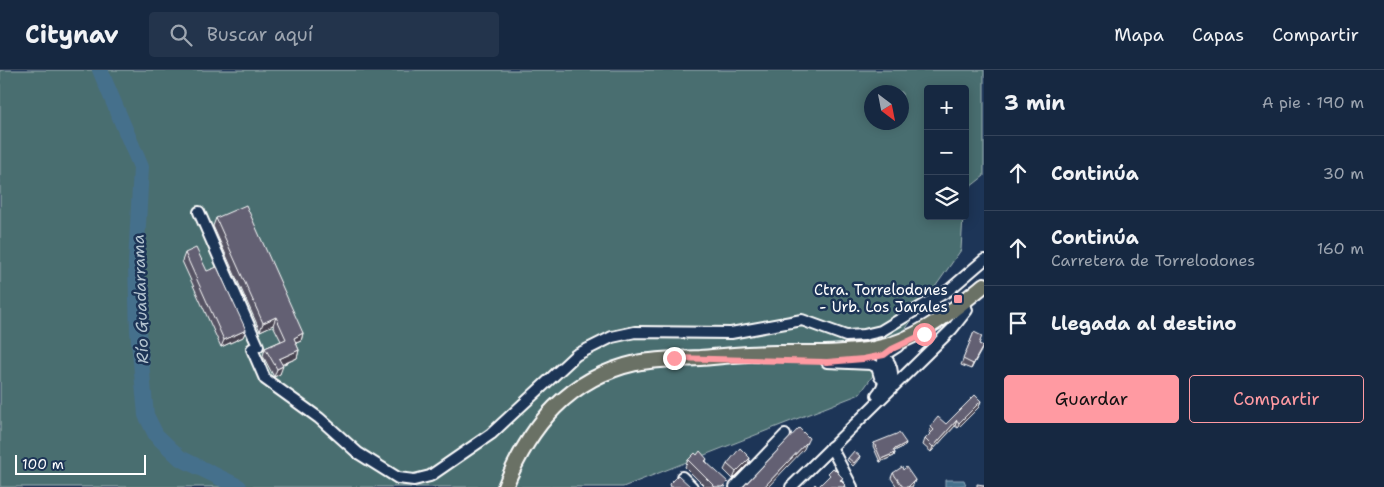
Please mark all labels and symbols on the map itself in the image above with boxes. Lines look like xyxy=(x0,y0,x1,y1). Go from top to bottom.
north arrow xyxy=(864,85,909,130)
water label: Río Guadarrama xyxy=(128,234,153,364)
place label: Ctra. Torrelodones - Urb. Los Jarales xyxy=(814,280,948,317)
marker: Ctra. Torrelodones - Urb. Los Jarales xyxy=(952,293,964,305)
route start xyxy=(913,323,936,346)
route end xyxy=(663,347,686,370)
scale bar xyxy=(15,452,146,475)

